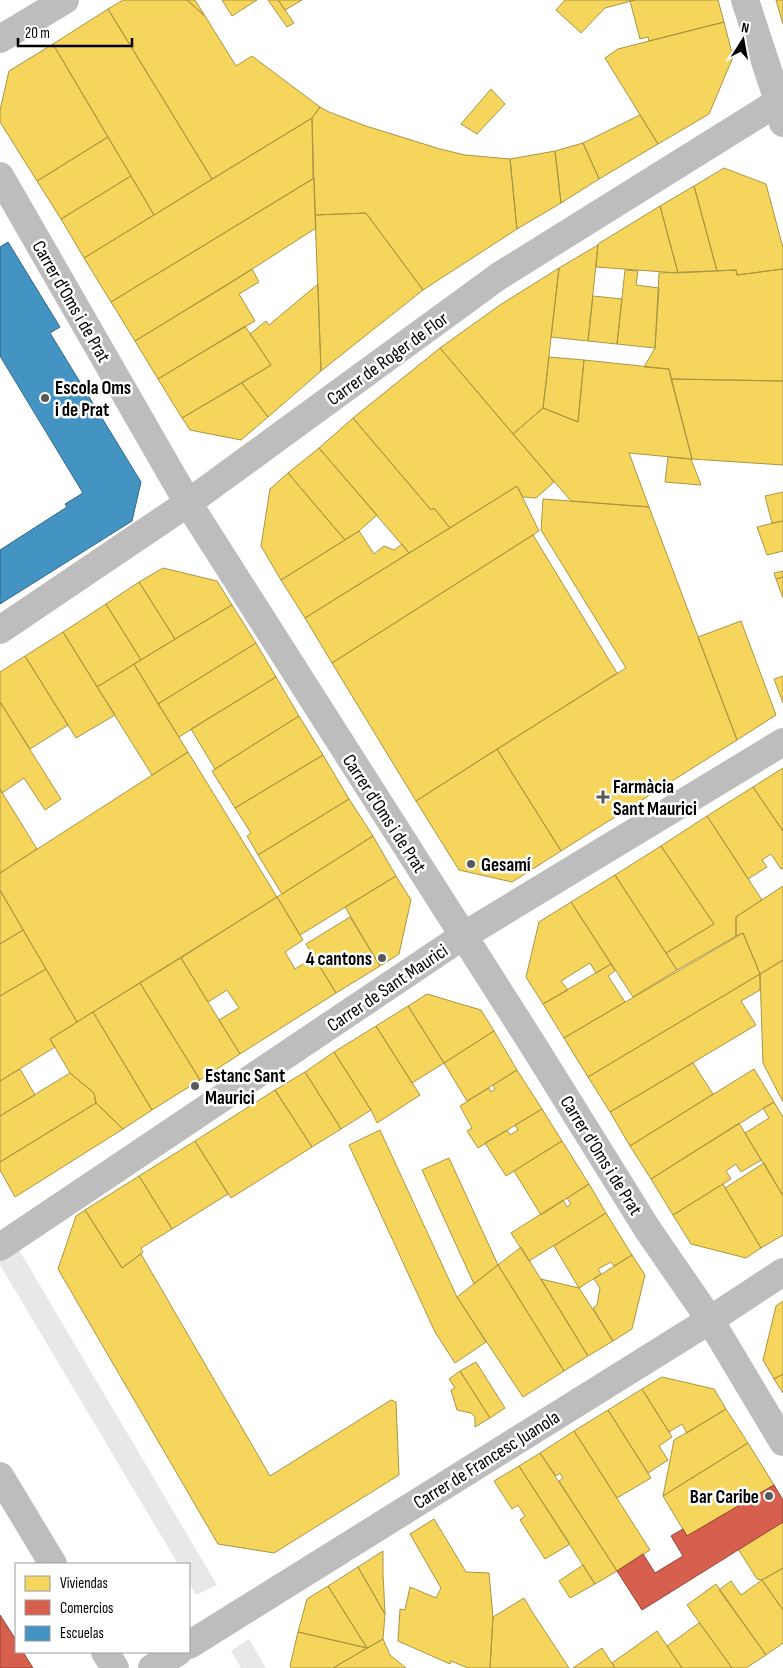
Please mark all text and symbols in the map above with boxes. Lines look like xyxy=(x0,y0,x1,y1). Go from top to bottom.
scale bar xyxy=(18,15,131,47)
north arrow xyxy=(718,15,768,65)
text: N xyxy=(740,19,751,37)
text: 20 m xyxy=(25,24,50,43)
street label: Carrer d'Oms i de Prat xyxy=(27,237,115,367)
street label: Carrer de Roger de Flor xyxy=(323,307,453,411)
place label: Escola Oms i de Prat xyxy=(55,377,131,422)
marker: Escola Oms i de Prat xyxy=(39,392,51,404)
street label: Carrer d'Oms i de Prat xyxy=(337,750,431,878)
place label: Farmàcia Sant Maurici xyxy=(613,776,697,821)
marker: Farmàcia Sant Maurici xyxy=(597,791,609,803)
place label: Gesamí xyxy=(481,854,531,877)
marker: Gesamí xyxy=(465,858,477,870)
street label: Carrer de Sant Maurici xyxy=(323,939,453,1037)
place label: 4 cantons xyxy=(306,948,372,971)
marker: 4 cantons xyxy=(376,952,388,964)
place label: Estanc Sant Maurici xyxy=(205,1065,285,1110)
marker: Estanc Sant Maurici xyxy=(189,1080,201,1092)
street label: Carrer d'Oms i de Prat xyxy=(555,1092,647,1220)
street label: Carrer de Francesc Juanola xyxy=(410,1406,564,1515)
place label: Bar Caribe xyxy=(690,1486,759,1509)
marker: Bar Caribe xyxy=(763,1490,775,1502)
legend xyxy=(15,1563,190,1653)
text: Viviendas xyxy=(60,1574,108,1593)
text: Comercios xyxy=(60,1599,114,1618)
text: Escuelas xyxy=(60,1624,104,1643)

